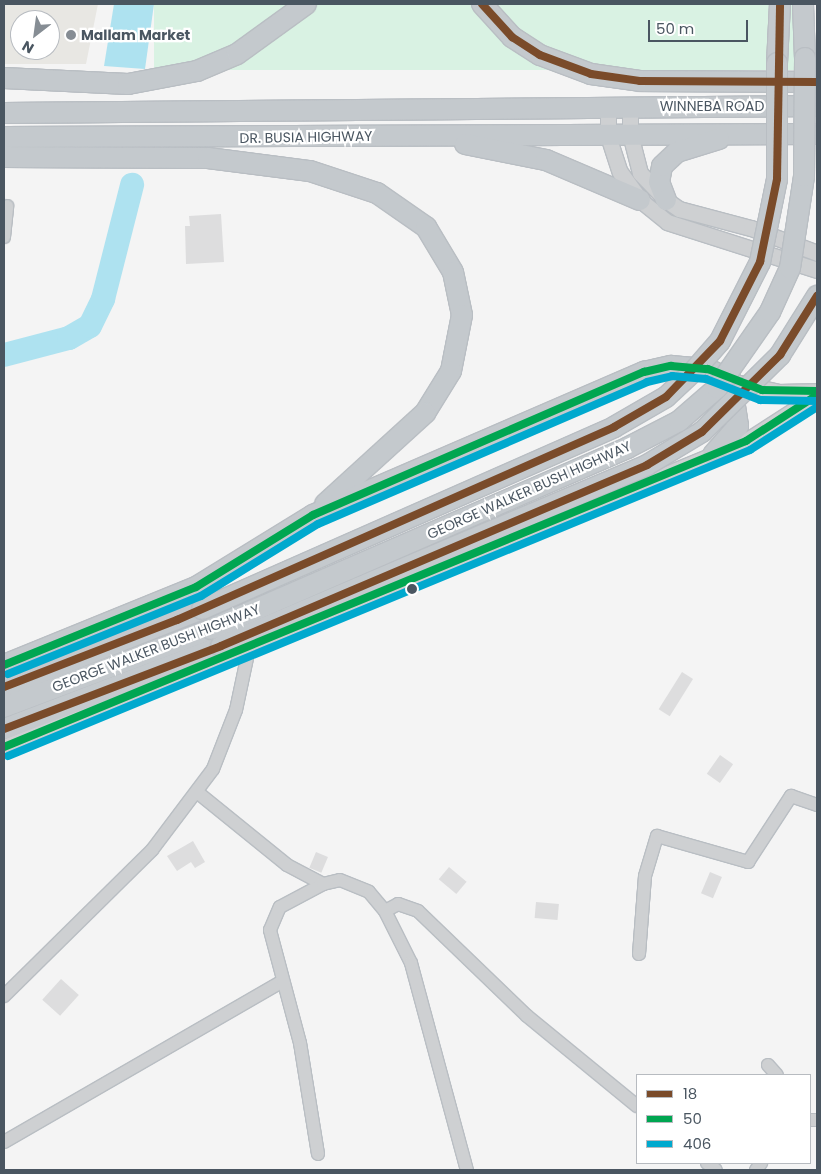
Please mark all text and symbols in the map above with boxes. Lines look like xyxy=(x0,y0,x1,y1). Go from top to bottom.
north arrow xyxy=(10,10,60,60)
scale bar xyxy=(651,10,751,42)
text: 50 m xyxy=(656,18,694,39)
place label: Mallam Market xyxy=(81,27,190,43)
marker: Mallam Market xyxy=(65,29,77,41)
text: N xyxy=(18,36,38,58)
street label: WINNEBA ROAD xyxy=(660,98,764,114)
street label: DR. BUSIA HIGHWAY xyxy=(239,127,373,147)
street label: GEORGE WALKER BUSH HIGHWAY xyxy=(425,437,633,543)
unlabelled marker xyxy=(407,584,417,594)
street label: GEORGE WALKER BUSH HIGHWAY xyxy=(50,601,262,695)
legend xyxy=(636,1074,811,1164)
text: 18 xyxy=(683,1083,697,1104)
text: 50 xyxy=(683,1108,702,1129)
text: 406 xyxy=(683,1133,711,1154)

